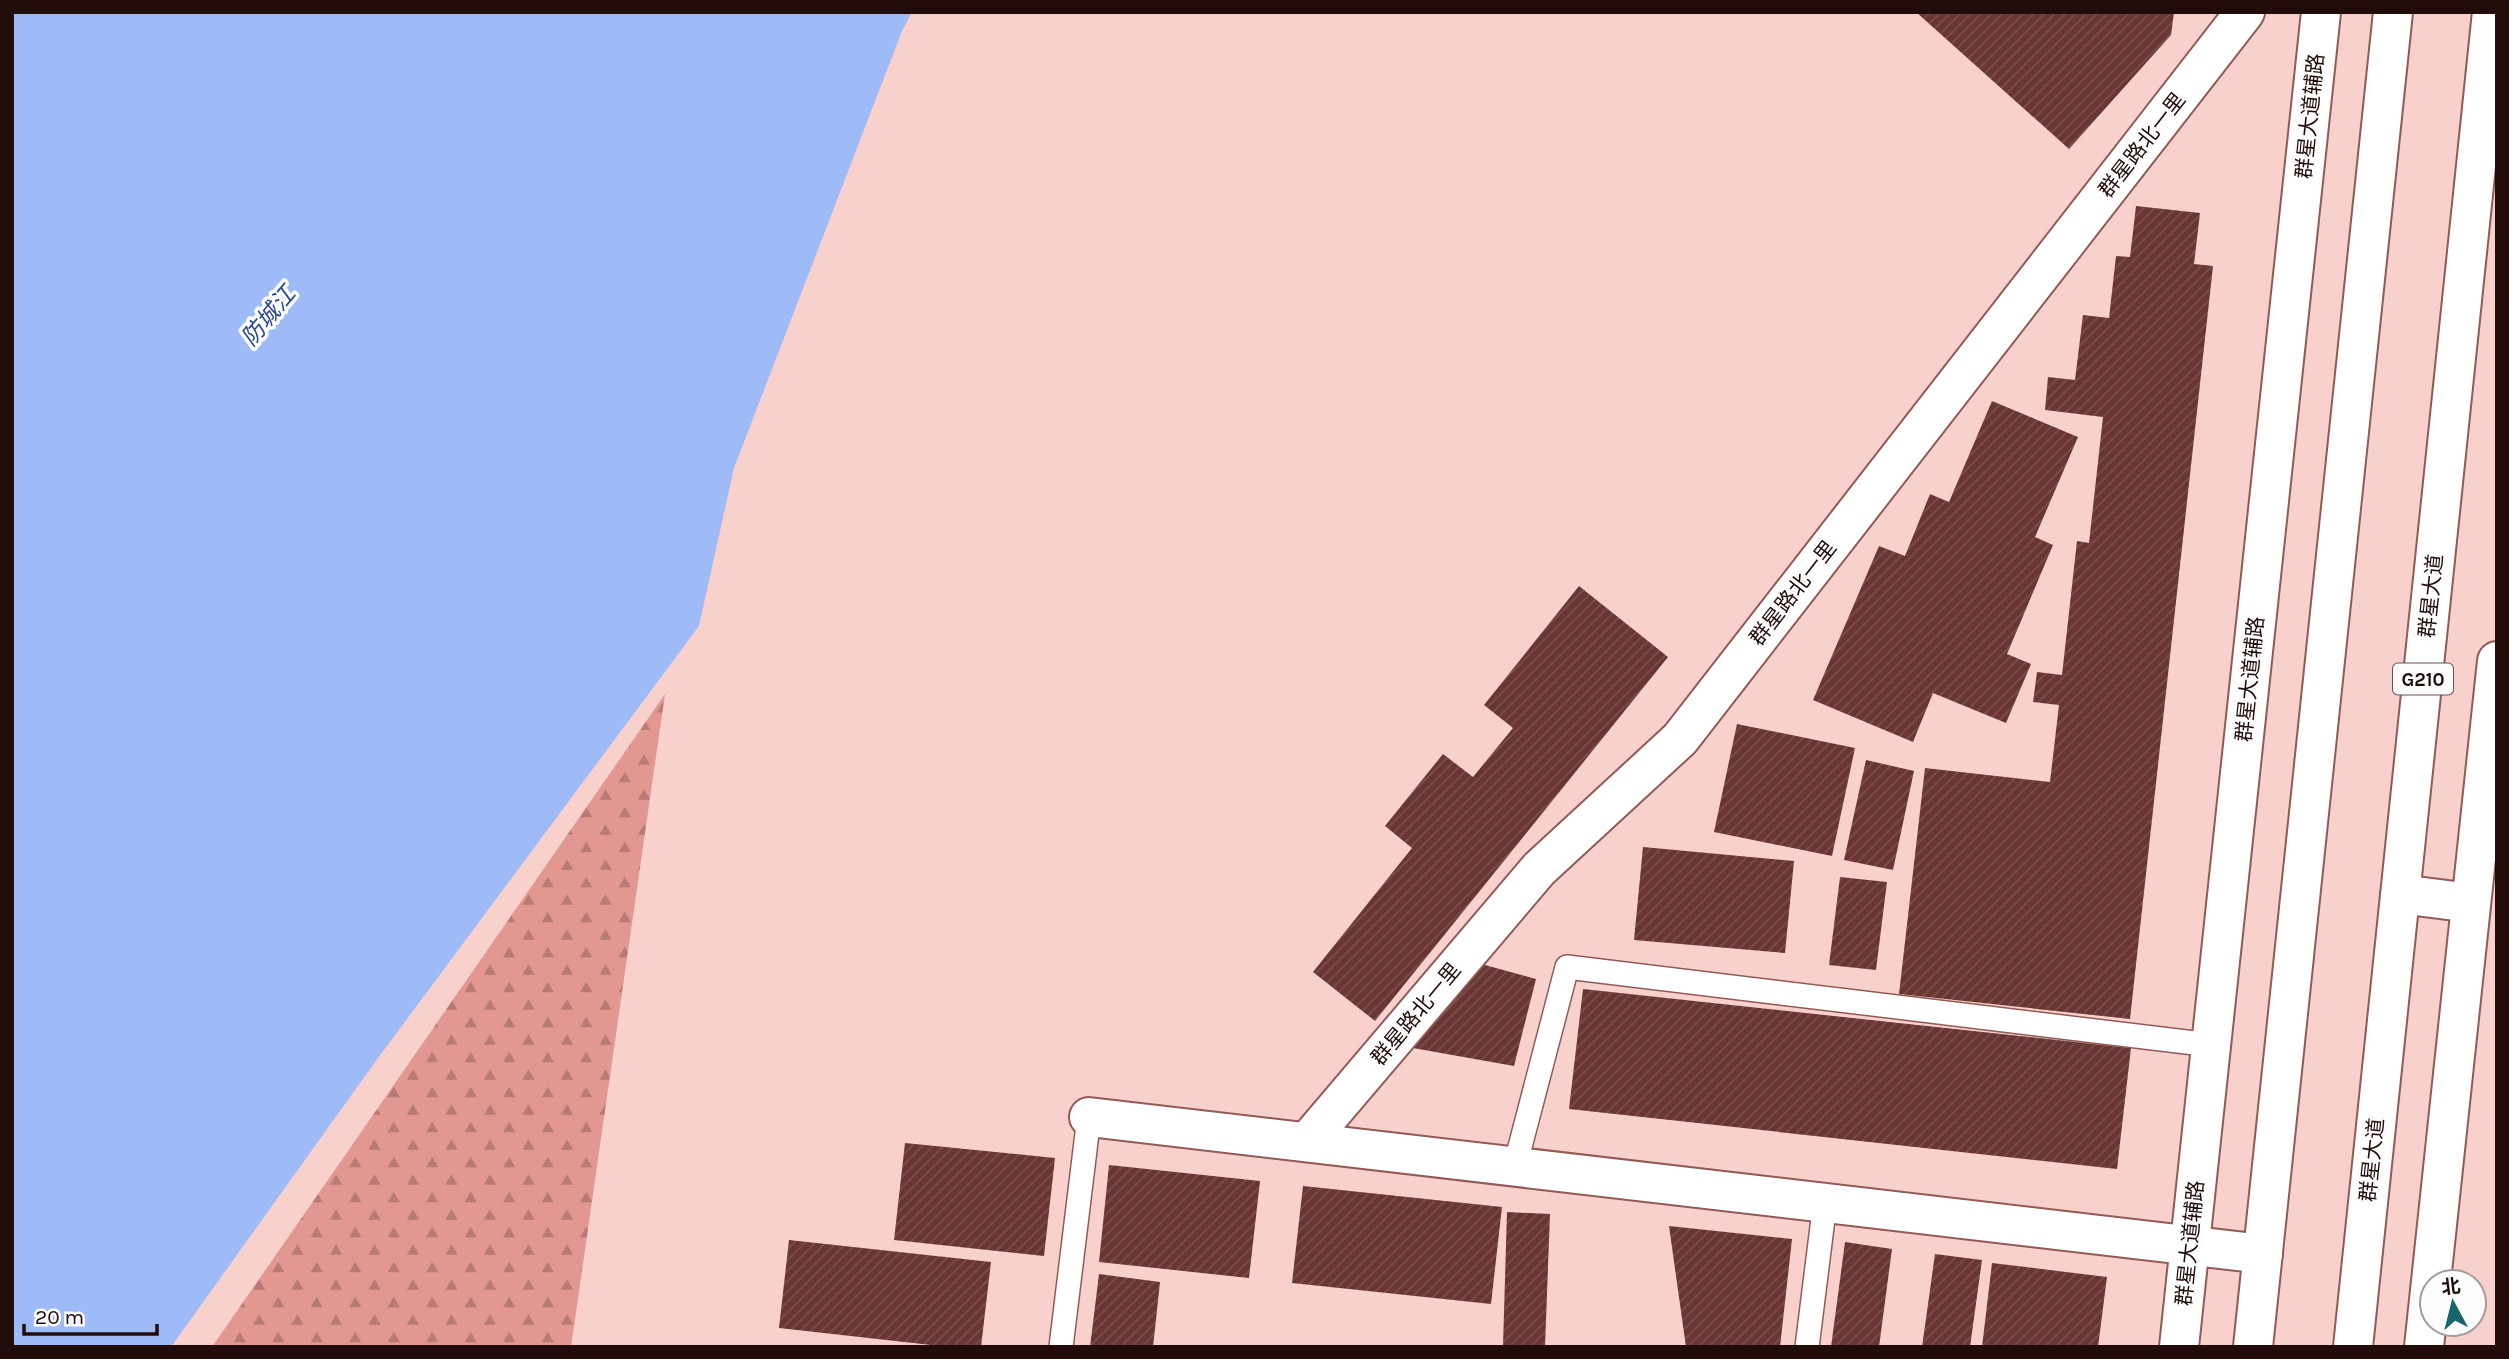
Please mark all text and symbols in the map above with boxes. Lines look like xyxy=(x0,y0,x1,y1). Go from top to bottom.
street label: 群星大道辅路 xyxy=(2291,52,2329,180)
street label: 群星路北一里 xyxy=(2094,88,2190,202)
water label: 防城江 xyxy=(236,279,303,351)
street label: 群星路北一里 xyxy=(1745,536,1841,650)
street label: 群星大道 xyxy=(2415,553,2447,639)
street label: 群星大道辅路 xyxy=(2231,615,2269,743)
road number: G210 xyxy=(2393,664,2453,694)
street label: 群星路北一里 xyxy=(1366,958,1466,1070)
street label: 群星大道 xyxy=(2356,1117,2388,1203)
street label: 群星大道辅路 xyxy=(2171,1179,2209,1307)
north arrow xyxy=(2418,1268,2488,1338)
text: 北 xyxy=(2440,1275,2462,1299)
scale bar xyxy=(24,1292,158,1336)
text: 20 m xyxy=(35,1305,84,1329)

